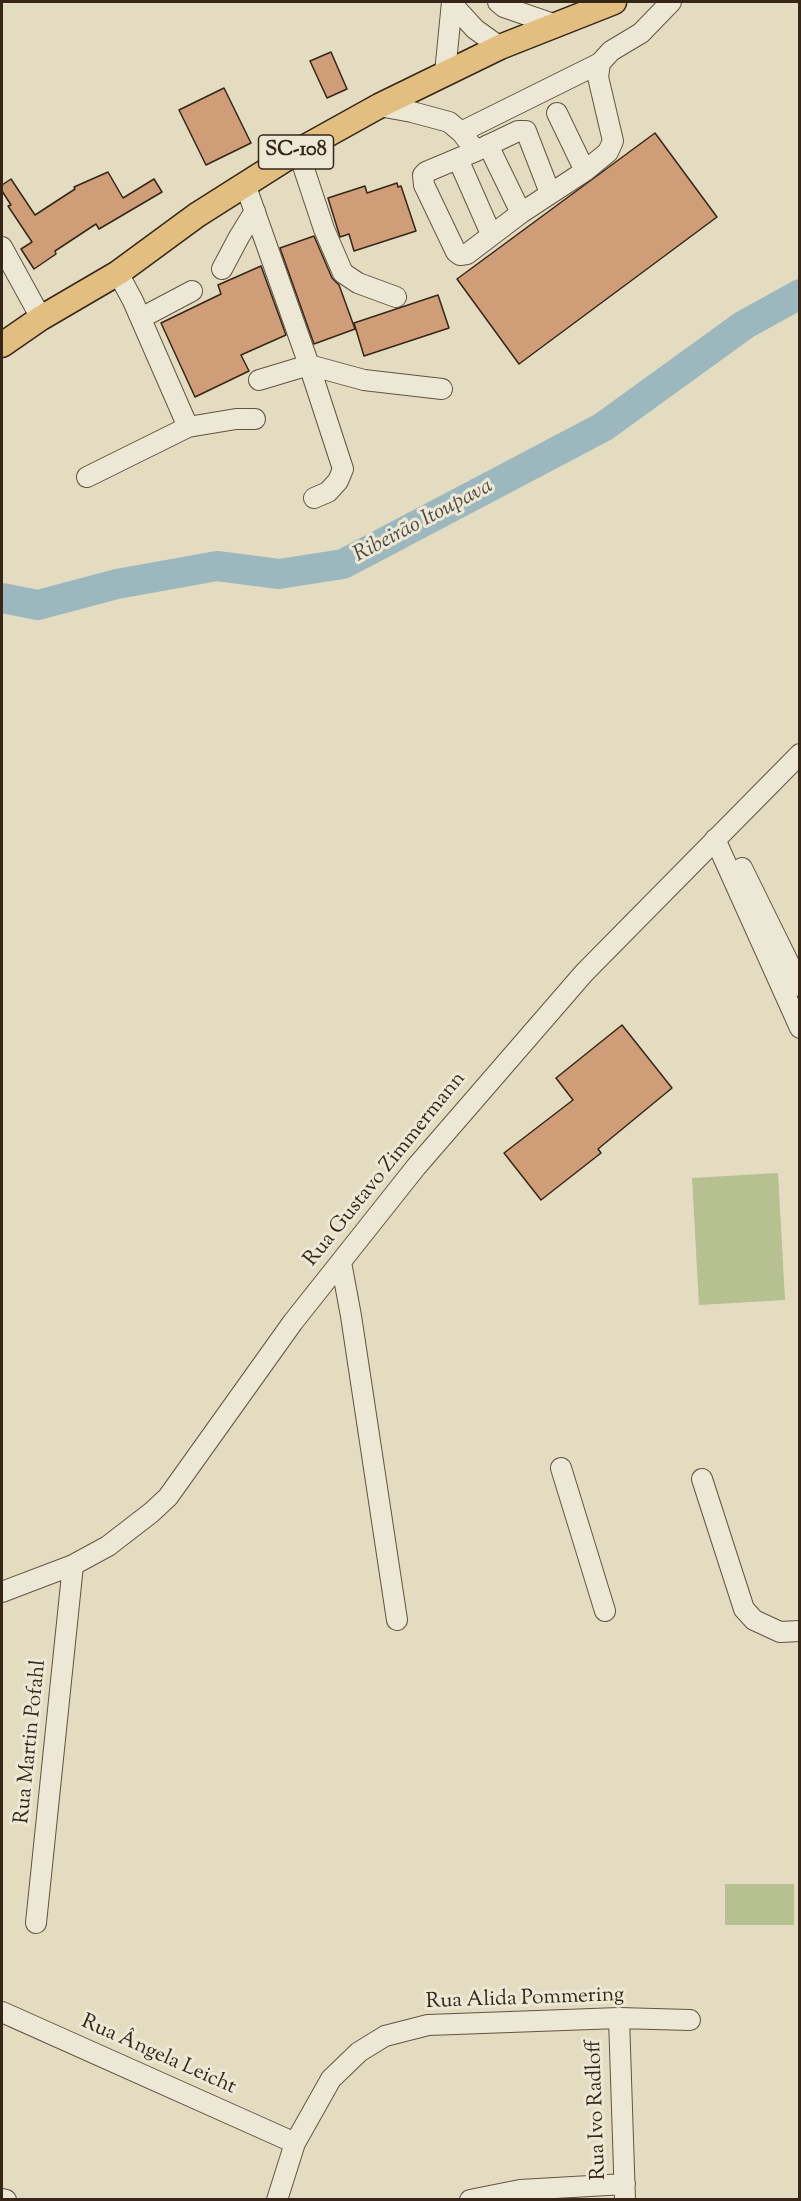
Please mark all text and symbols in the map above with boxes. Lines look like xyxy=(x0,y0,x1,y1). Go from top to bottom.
road number: SC-108 xyxy=(258,135,334,169)
water label: Ribeirão Itoupava xyxy=(350,474,498,570)
street label: Rua Gustavo Zimmermann xyxy=(300,1068,472,1272)
street label: Rua Martin Pofahl xyxy=(11,1659,53,1825)
street label: Rua Alida Pommering xyxy=(425,1984,625,2016)
street label: Rua Ângela Leicht xyxy=(77,2011,239,2101)
street label: Rua Ivo Radloff xyxy=(583,2040,613,2180)

